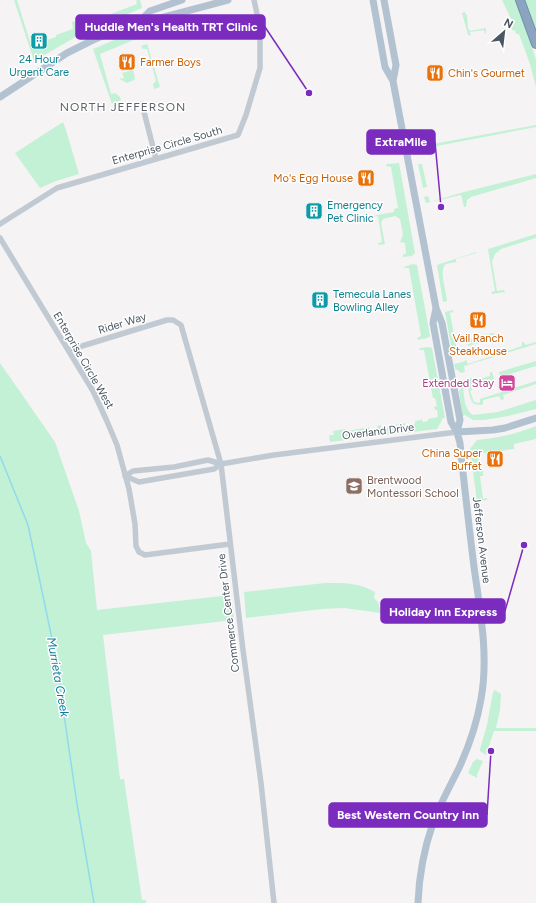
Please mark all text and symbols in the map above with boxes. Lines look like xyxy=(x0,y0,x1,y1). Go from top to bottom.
north arrow xyxy=(484,12,524,52)
callout: Huddle Men's Health TRT Clinic xyxy=(76,15,265,39)
text: N xyxy=(502,16,515,31)
text: Huddle Men's Health TRT Clinic xyxy=(85,20,258,34)
building icon: 24 Hour Urgent Care xyxy=(29,31,49,51)
restaurant icon: Farmer Boys xyxy=(117,52,137,72)
place label: 24 Hour Urgent Care xyxy=(9,53,69,79)
place label: Farmer Boys xyxy=(140,56,201,69)
restaurant icon: Chin's Gourmet xyxy=(425,63,445,83)
place label: Chin's Gourmet xyxy=(448,67,525,80)
district label: NORTH JEFFERSON xyxy=(60,100,186,114)
street label: Enterprise Circle South xyxy=(111,124,224,167)
callout: ExtraMile xyxy=(367,130,435,154)
text: ExtraMile xyxy=(375,135,427,149)
restaurant icon: Mo's Egg House xyxy=(356,168,376,188)
place label: Mo's Egg House xyxy=(273,172,353,185)
place label: Emergency Pet Clinic xyxy=(327,199,383,225)
building icon: Emergency Pet Clinic xyxy=(304,201,324,221)
place label: Temecula Lanes Bowling Alley xyxy=(333,288,411,314)
building icon: Temecula Lanes Bowling Alley xyxy=(310,290,330,310)
street label: Enterprise Circle West xyxy=(50,309,117,411)
street label: Rider Way xyxy=(96,310,148,337)
restaurant icon: Vail Ranch Steakhouse xyxy=(468,310,488,330)
place label: Vail Ranch Steakhouse xyxy=(449,332,507,358)
hotel icon: Extended Stay xyxy=(497,373,517,393)
place label: Extended Stay xyxy=(422,377,494,390)
street label: Overland Drive xyxy=(341,421,415,442)
place label: China Super Buffet xyxy=(422,447,482,473)
restaurant icon: China Super Buffet xyxy=(485,449,505,469)
place label: Brentwood Montessori School xyxy=(367,474,459,500)
school or university icon: Brentwood Montessori School xyxy=(344,476,364,496)
street label: Jefferson Avenue xyxy=(470,496,493,584)
street label: Commerce Center Drive xyxy=(215,553,242,673)
callout: Holiday Inn Express xyxy=(381,599,505,623)
text: Holiday Inn Express xyxy=(389,605,498,619)
water label: Murrieta Creek xyxy=(44,636,72,719)
callout: Best Western Country Inn xyxy=(329,803,487,827)
text: Best Western Country Inn xyxy=(337,808,479,822)

